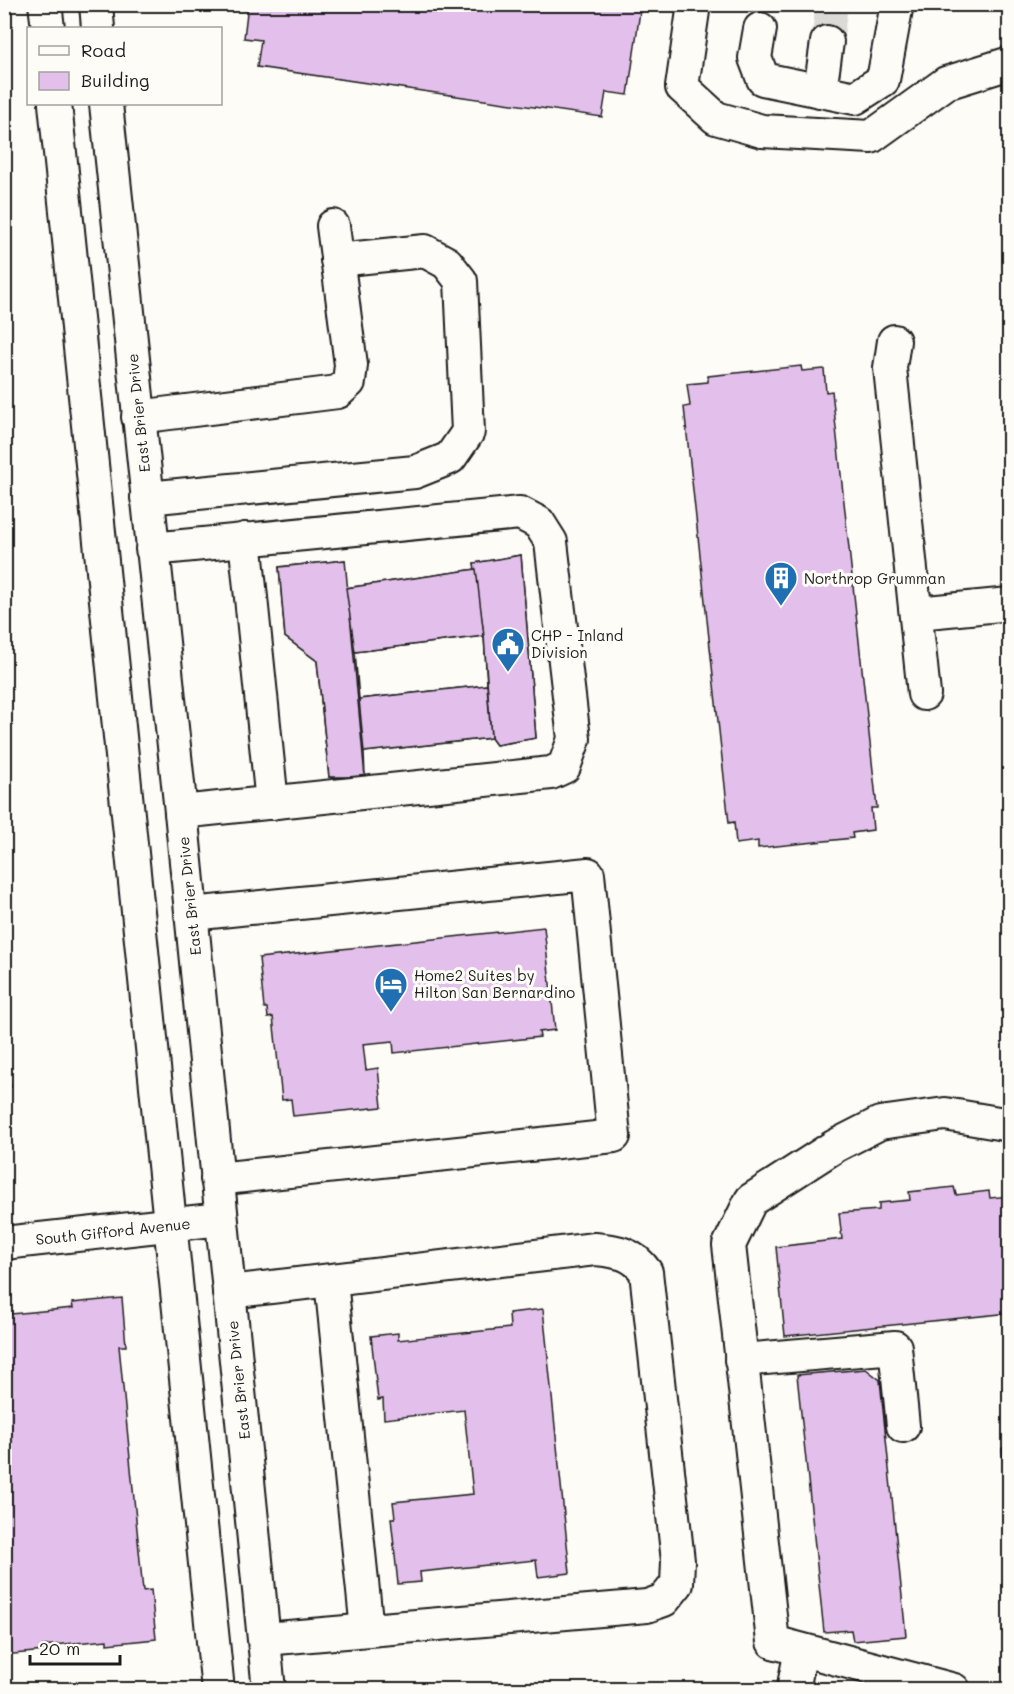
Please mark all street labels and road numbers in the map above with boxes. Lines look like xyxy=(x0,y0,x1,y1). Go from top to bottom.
street label: East Brier Drive xyxy=(122,353,154,473)
street label: East Brier Drive xyxy=(173,836,205,956)
street label: South Gifford Avenue xyxy=(35,1213,191,1249)
street label: East Brier Drive xyxy=(222,1320,254,1440)

